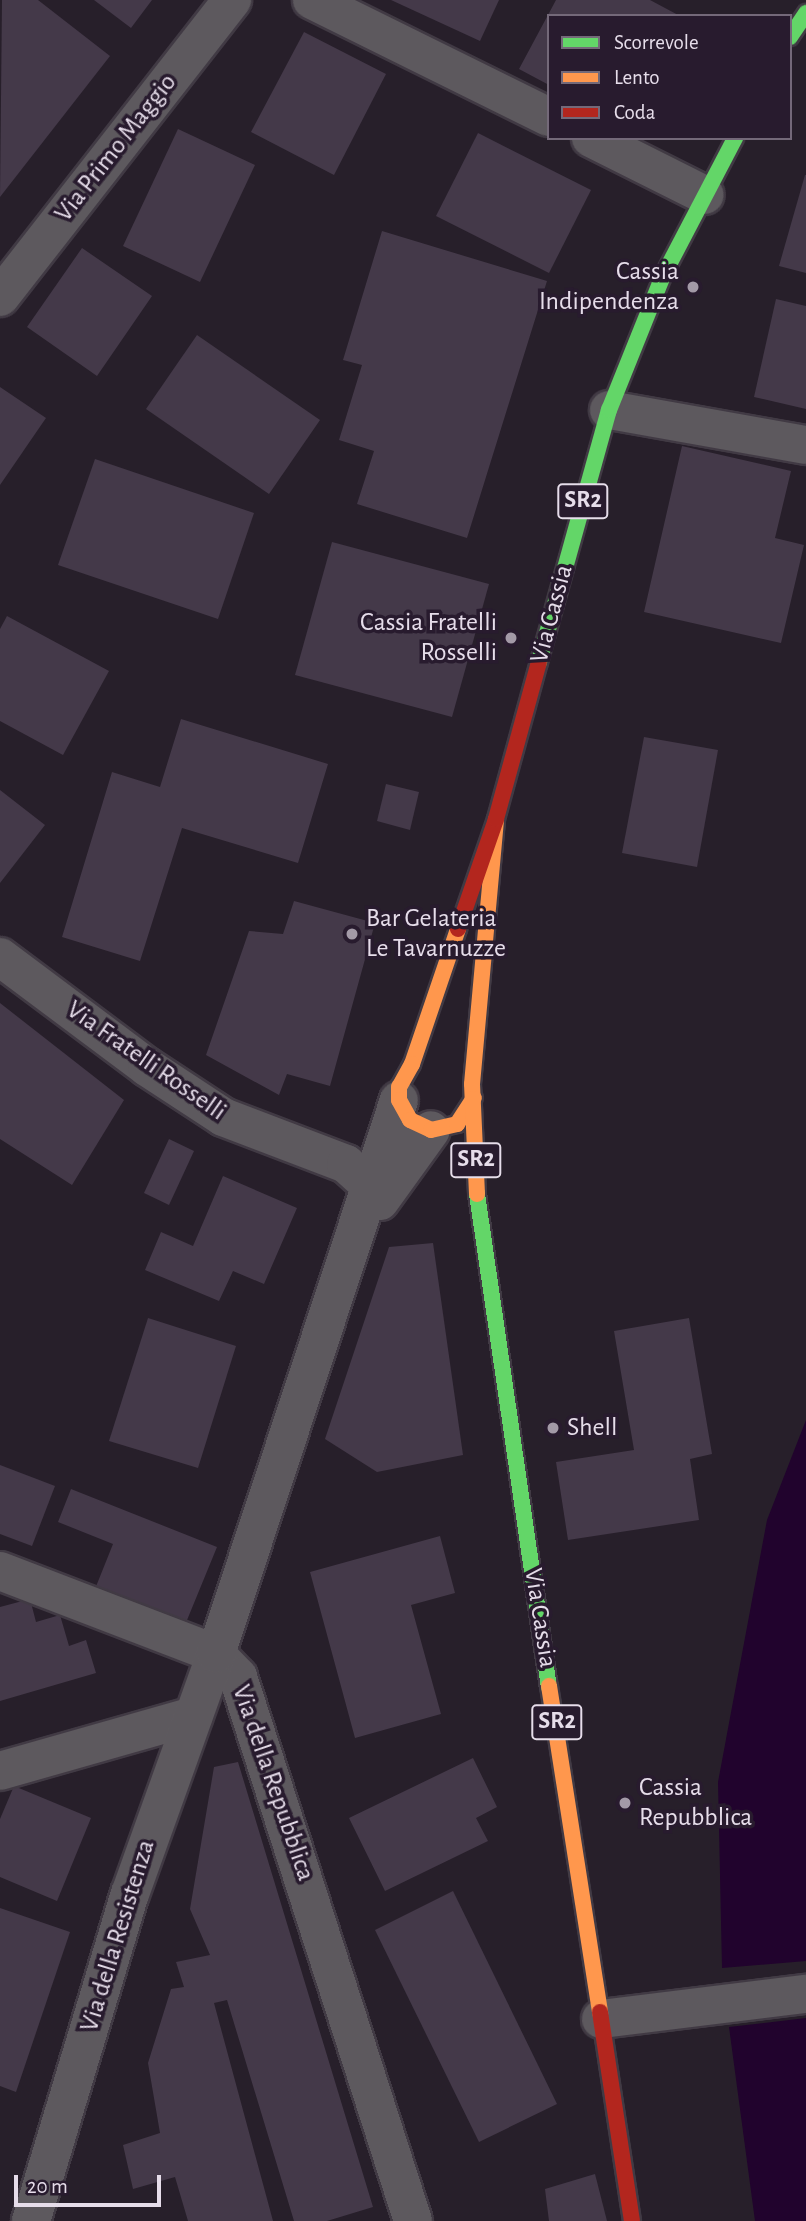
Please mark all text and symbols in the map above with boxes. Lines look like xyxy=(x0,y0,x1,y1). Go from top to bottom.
legend xyxy=(547,14,792,140)
text: Scorrevole xyxy=(614,32,699,53)
text: Lento xyxy=(614,67,660,88)
street label: Via Primo Maggio xyxy=(48,68,184,228)
text: Coda xyxy=(614,102,655,123)
place label: Cassia Indipendenza xyxy=(539,256,679,318)
marker: Cassia Indipendenza xyxy=(685,279,701,295)
road number: SR2 xyxy=(557,480,609,522)
street label: Via Cassia xyxy=(524,562,580,666)
place label: Cassia Fratelli Rosselli xyxy=(360,607,497,668)
marker: Cassia Fratelli Rosselli xyxy=(503,630,519,646)
place label: Bar Gelateria Le Tavarnuzze xyxy=(366,903,506,964)
marker: Bar Gelateria Le Tavarnuzze xyxy=(344,926,360,942)
street label: Via Fratelli Rosselli xyxy=(60,994,232,1128)
road number: SR2 xyxy=(450,1140,502,1180)
place label: Shell xyxy=(567,1412,617,1444)
marker: Shell xyxy=(545,1420,561,1436)
street label: Via Cassia xyxy=(517,1566,563,1670)
street label: Via della Repubblica xyxy=(225,1681,321,1885)
road number: SR2 xyxy=(531,1702,583,1742)
place label: Cassia Repubblica xyxy=(639,1772,752,1834)
marker: Cassia Repubblica xyxy=(617,1795,633,1811)
street label: Via della Resistenza xyxy=(74,1836,162,2036)
scale bar xyxy=(18,2162,164,2206)
text: 20 m xyxy=(27,2176,68,2197)

